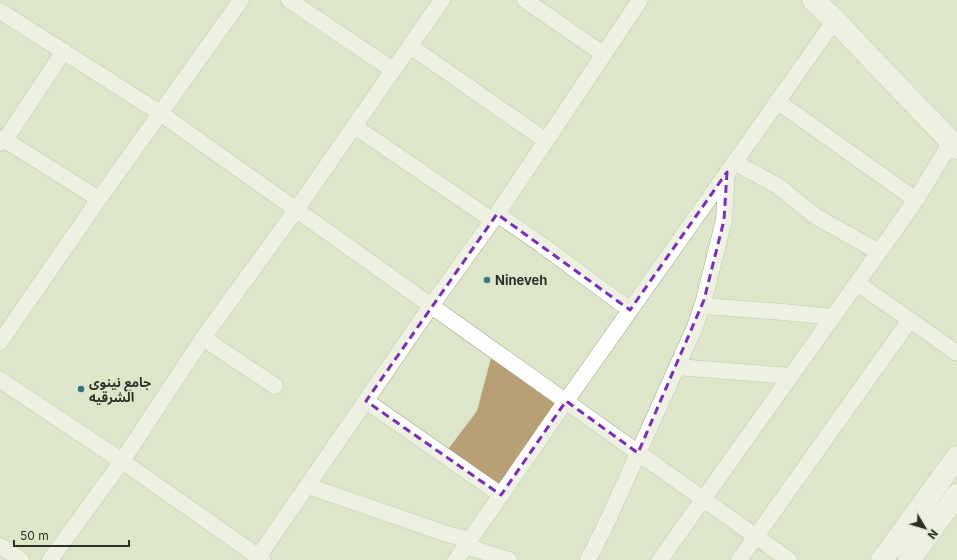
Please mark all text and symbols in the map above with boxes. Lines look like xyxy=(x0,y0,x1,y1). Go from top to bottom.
place label: Nineveh xyxy=(495,272,547,288)
marker: Nineveh xyxy=(482,275,492,285)
place label: جامع نينوى الشرقيه xyxy=(89,374,151,405)
marker: جامع نينوى الشرقيه xyxy=(76,384,86,394)
north arrow xyxy=(905,508,945,548)
scale bar xyxy=(14,522,129,548)
text: N xyxy=(925,527,941,542)
text: 50 m xyxy=(20,528,49,543)

